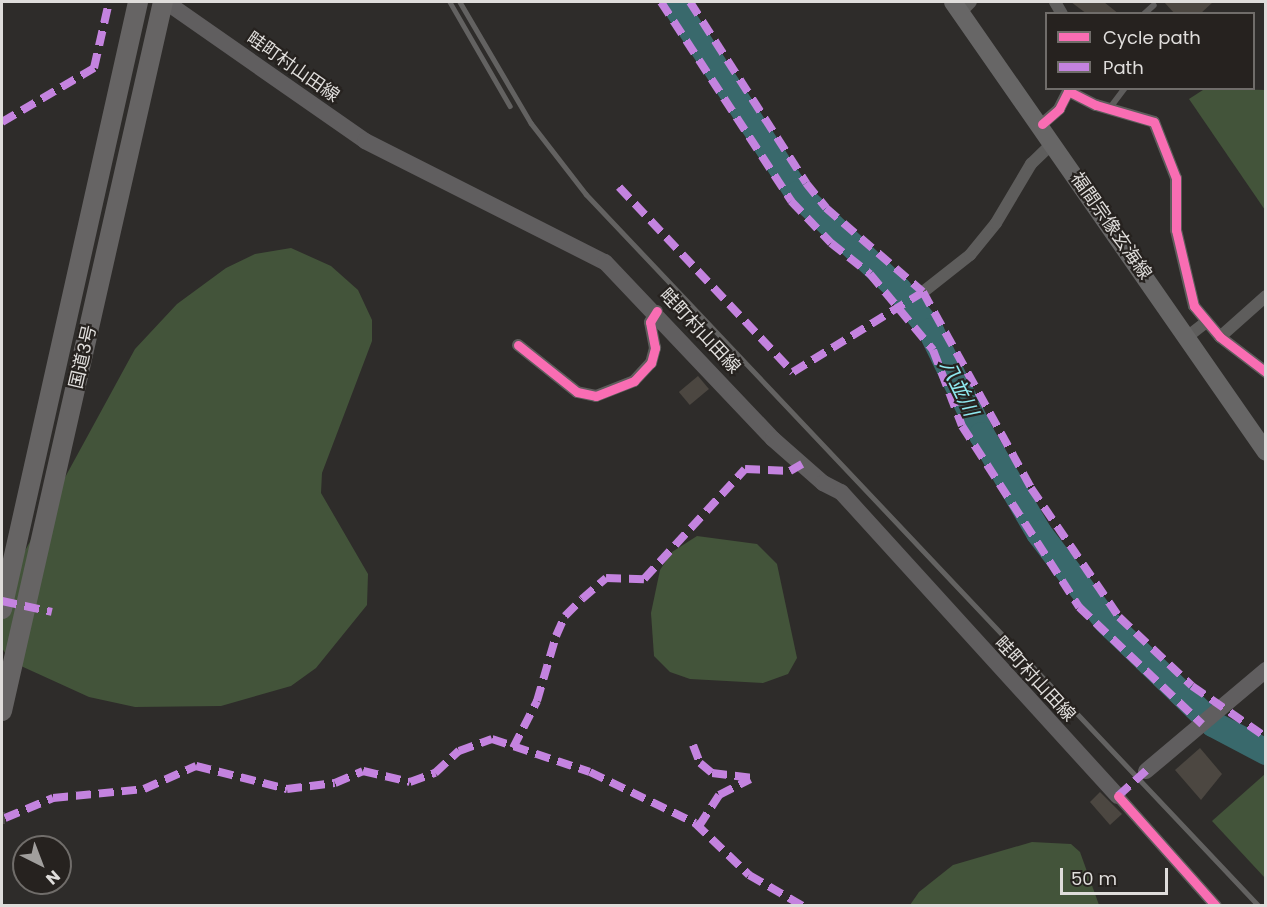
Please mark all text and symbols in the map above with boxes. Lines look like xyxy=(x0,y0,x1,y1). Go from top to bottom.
legend xyxy=(1045,12,1255,90)
text: Cycle path xyxy=(1103,25,1201,50)
street label: 畦町村山田線 xyxy=(243,27,343,107)
text: Path xyxy=(1103,55,1144,80)
street label: 福間宗像玄海線 xyxy=(1066,168,1156,284)
street label: 畦町村山田線 xyxy=(655,284,745,378)
street label: 国道3号 xyxy=(65,323,101,391)
water label: 八並川 xyxy=(935,356,983,420)
street label: 畦町村山田線 xyxy=(990,632,1080,726)
north arrow xyxy=(12,835,72,895)
scale bar xyxy=(1063,856,1171,894)
text: N xyxy=(41,865,65,890)
text: 50 m xyxy=(1071,866,1117,891)

